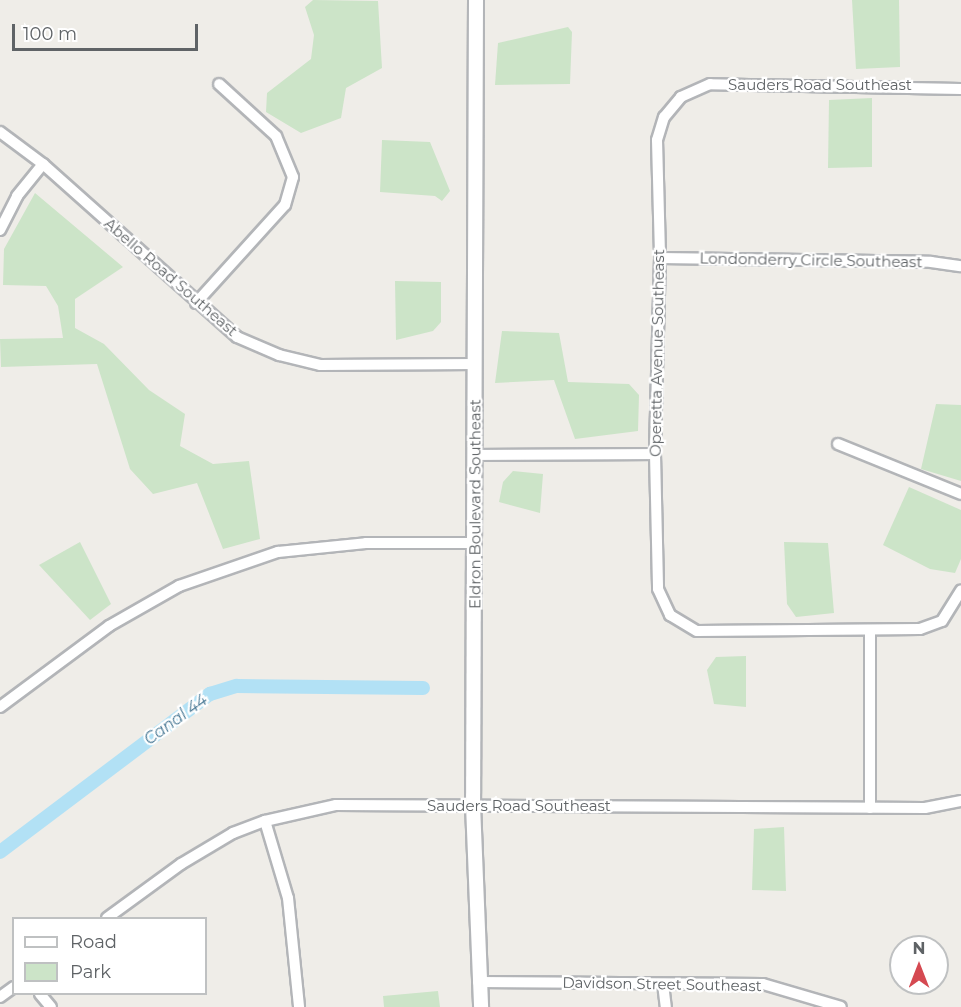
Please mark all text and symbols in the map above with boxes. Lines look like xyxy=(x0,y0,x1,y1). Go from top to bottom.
scale bar xyxy=(15,12,201,50)
text: 100 m xyxy=(23,23,77,45)
street label: Sauders Road Southeast xyxy=(728,76,912,94)
street label: Abello Road Southeast xyxy=(101,214,241,340)
street label: Operetta Avenue Southeast xyxy=(646,249,668,457)
street label: Londonderry Circle Southeast xyxy=(699,249,923,271)
street label: Eldron Boulevard Southeast xyxy=(466,399,484,609)
water label: Canal 44 xyxy=(141,691,211,749)
street label: Sauders Road Southeast xyxy=(427,797,611,815)
legend xyxy=(12,917,207,995)
text: Road xyxy=(70,931,117,953)
north arrow xyxy=(889,935,949,995)
text: N xyxy=(913,939,925,958)
text: Park xyxy=(70,961,111,983)
street label: Davidson Street Southeast xyxy=(562,973,762,995)

